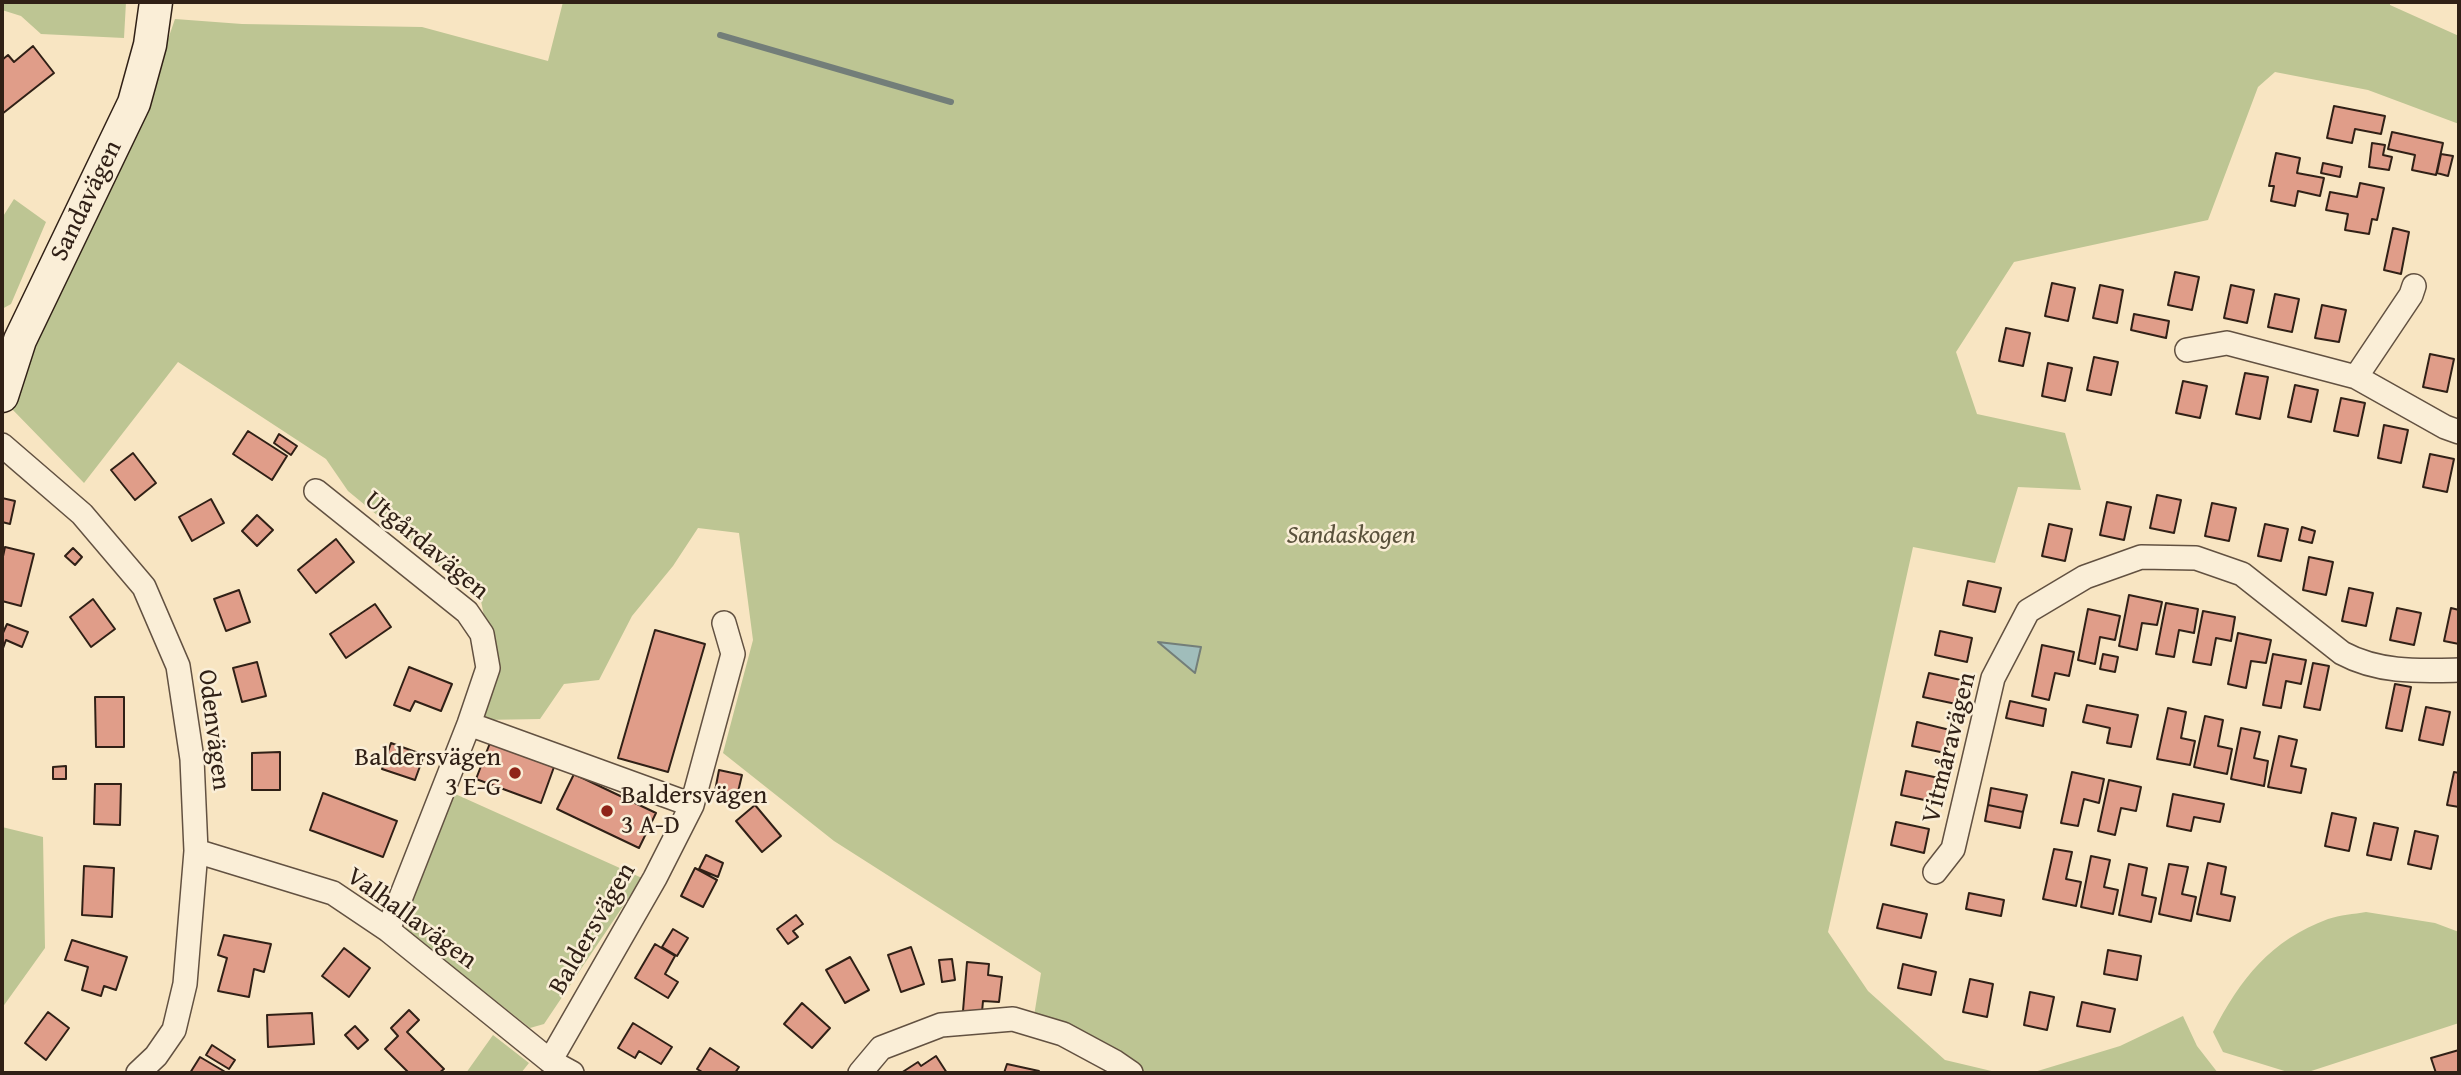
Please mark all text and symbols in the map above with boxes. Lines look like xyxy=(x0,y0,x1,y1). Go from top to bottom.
street label: Sandavägen xyxy=(44,136,130,266)
street label: Utgårdavägen xyxy=(357,485,495,607)
park label: Sandaskogen xyxy=(1286,520,1416,552)
street label: Odenvägen xyxy=(190,668,236,792)
street label: Vitmåravägen xyxy=(1916,669,1984,827)
place label: Baldersvägen 3 E-G xyxy=(355,742,501,804)
marker: Baldersvägen 3 E-G xyxy=(507,765,523,781)
place label: Baldersvägen 3 A-D xyxy=(621,780,767,842)
marker: Baldersvägen 3 A-D xyxy=(599,803,615,819)
street label: Baldersvägen xyxy=(543,858,643,1000)
street label: Valhallavägen xyxy=(340,861,482,977)

